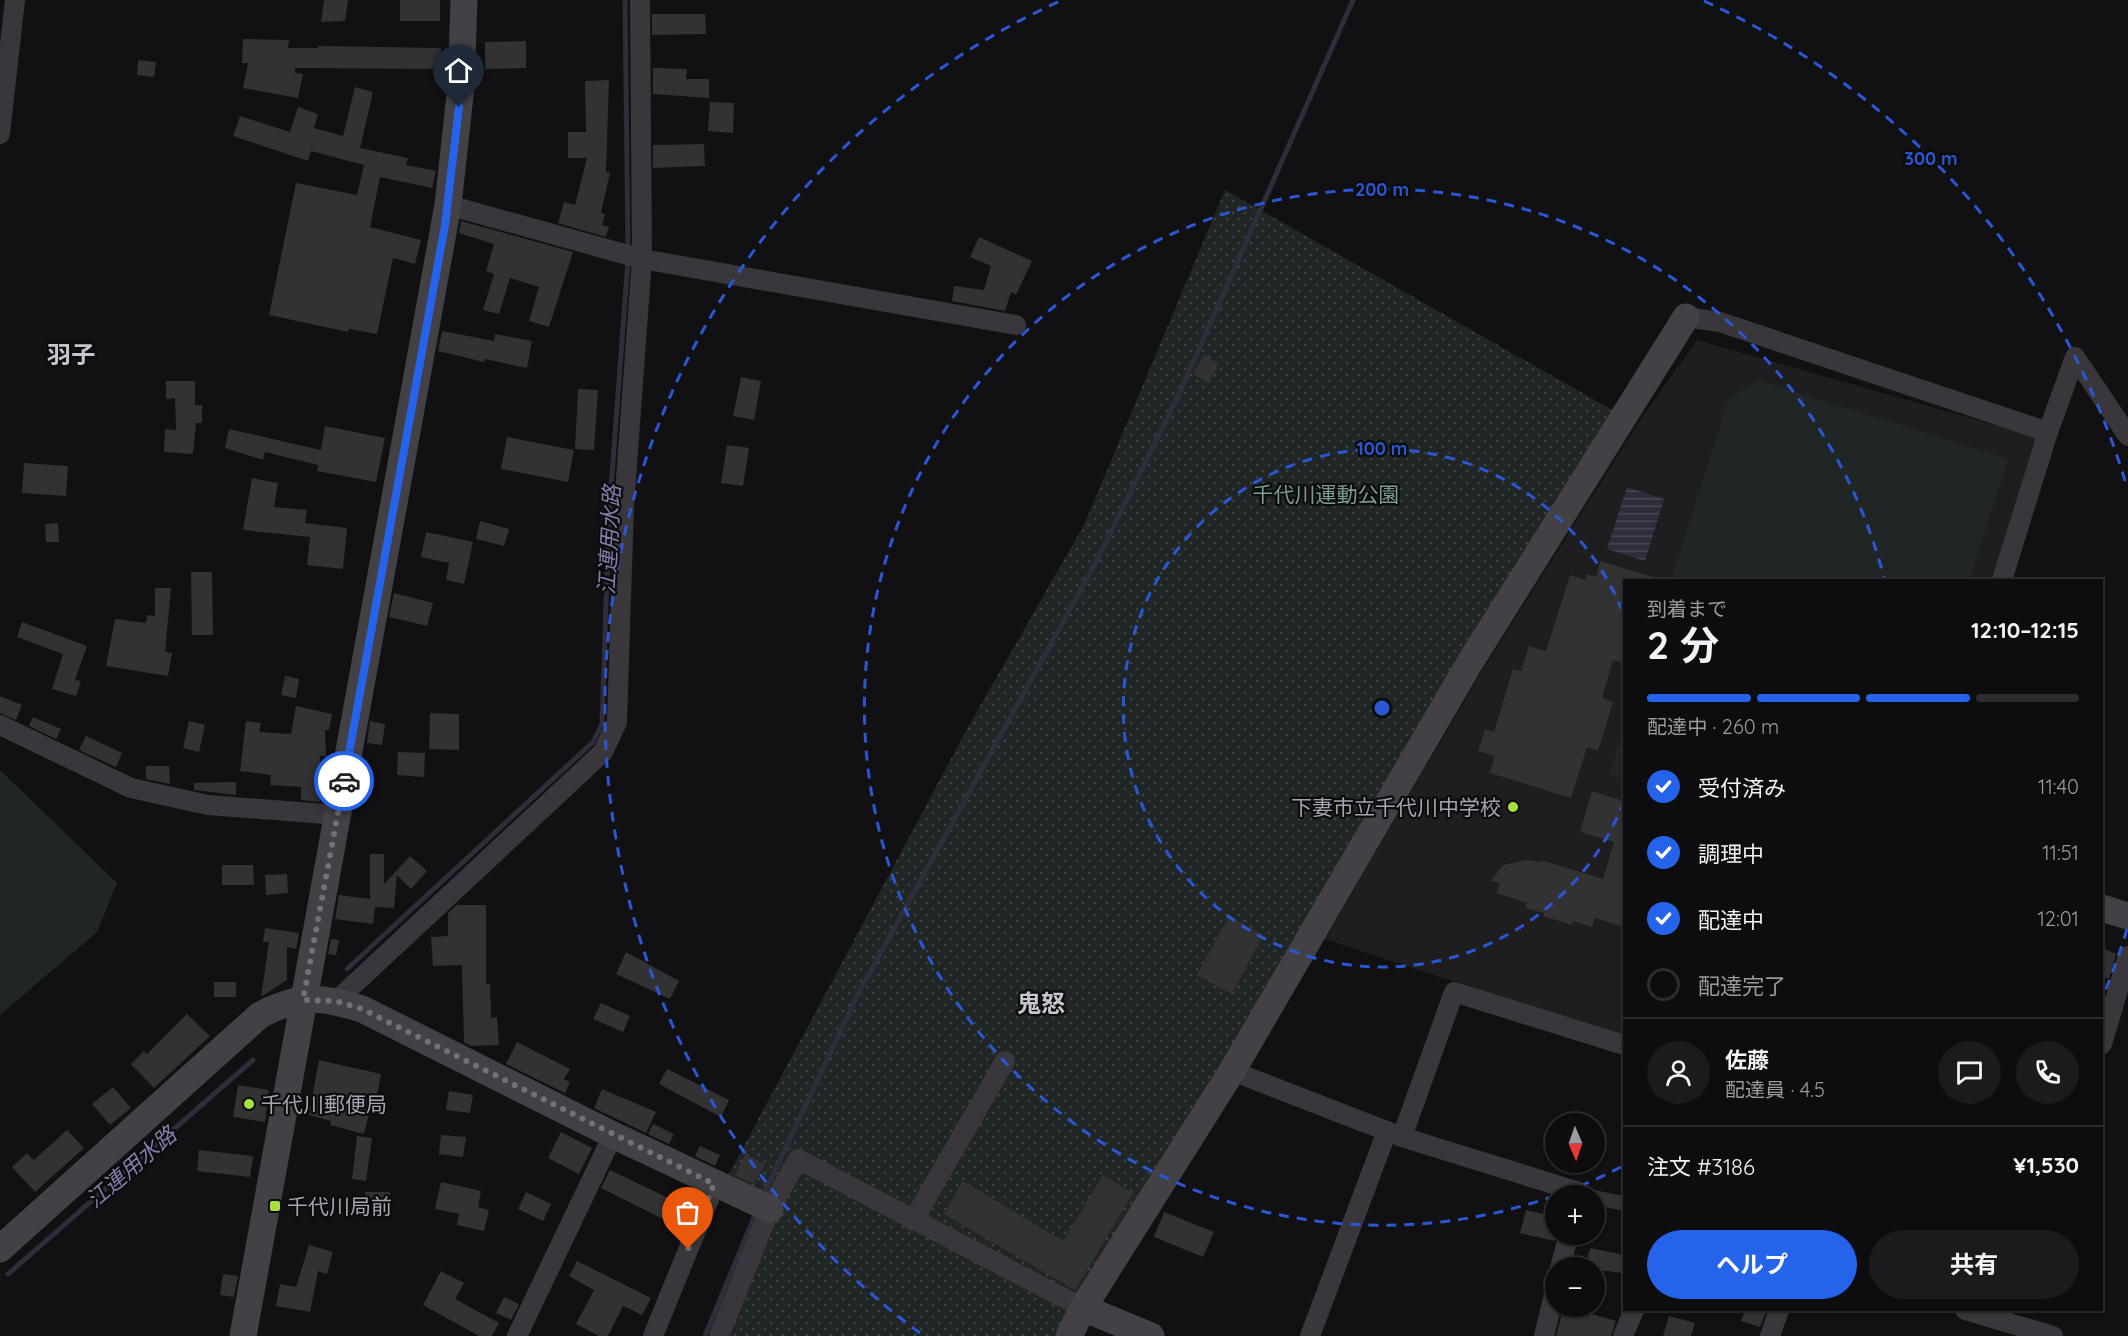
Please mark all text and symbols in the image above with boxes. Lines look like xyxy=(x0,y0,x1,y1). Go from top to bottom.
pin xyxy=(433,45,484,107)
icon: home xyxy=(442,54,475,87)
text: 300 m xyxy=(1904,147,1958,170)
text: 200 m xyxy=(1355,178,1409,201)
district label: 羽子 xyxy=(47,339,95,369)
text: 100 m xyxy=(1357,437,1407,460)
park label: 千代川運動公園 xyxy=(1253,481,1400,507)
water label: 江連用水路 xyxy=(592,482,626,596)
text: 到着まで xyxy=(1647,596,1727,621)
text: 12:10–12:15 xyxy=(1971,616,2079,644)
text: 2 分 xyxy=(1647,620,1719,669)
centre of rings xyxy=(1372,698,1392,718)
text: 配達中 · 260 m xyxy=(1647,714,1779,739)
courier xyxy=(314,751,374,811)
icon: car xyxy=(328,765,361,798)
icon: check xyxy=(1647,770,1680,803)
text: 受付済み xyxy=(1698,774,1786,802)
text: 11:40 xyxy=(2038,774,2079,799)
place label: 下妻市立千代川中学校 xyxy=(1291,794,1501,820)
marker: 下妻市立千代川中学校 xyxy=(1506,800,1520,814)
icon: check xyxy=(1647,836,1680,869)
text: 調理中 xyxy=(1698,840,1764,868)
text: 11:51 xyxy=(2042,840,2079,865)
icon: check xyxy=(1647,902,1680,935)
text: 配達中 xyxy=(1698,906,1764,934)
text: 12:01 xyxy=(2037,906,2079,931)
text: 配達完了 xyxy=(1698,972,1786,1000)
district label: 鬼怒 xyxy=(1017,988,1065,1018)
button: person xyxy=(1647,1041,1710,1104)
button: chat xyxy=(1938,1041,2001,1104)
button: phone xyxy=(2016,1041,2079,1104)
text: 佐藤 xyxy=(1725,1046,1769,1074)
text: 配達員 · 4.5 xyxy=(1725,1077,1825,1102)
place label: 千代川郵便局 xyxy=(261,1091,387,1117)
marker: 千代川郵便局 xyxy=(242,1097,256,1111)
north arrow xyxy=(1545,1113,1605,1173)
map controls xyxy=(1545,1113,1605,1317)
water label: 江連用水路 xyxy=(80,1119,183,1214)
text: ¥1,530 xyxy=(2013,1151,2079,1179)
text: 注文 #3186 xyxy=(1647,1153,1755,1181)
button: + xyxy=(1545,1185,1605,1245)
pin xyxy=(662,1187,713,1249)
place label: 千代川局前 xyxy=(287,1193,392,1219)
icon: bag xyxy=(671,1196,704,1229)
marker: 千代川局前 xyxy=(268,1199,282,1213)
button: ヘルプ xyxy=(1647,1230,1857,1299)
button: 共有 xyxy=(1869,1230,2079,1299)
button: − xyxy=(1545,1257,1605,1317)

